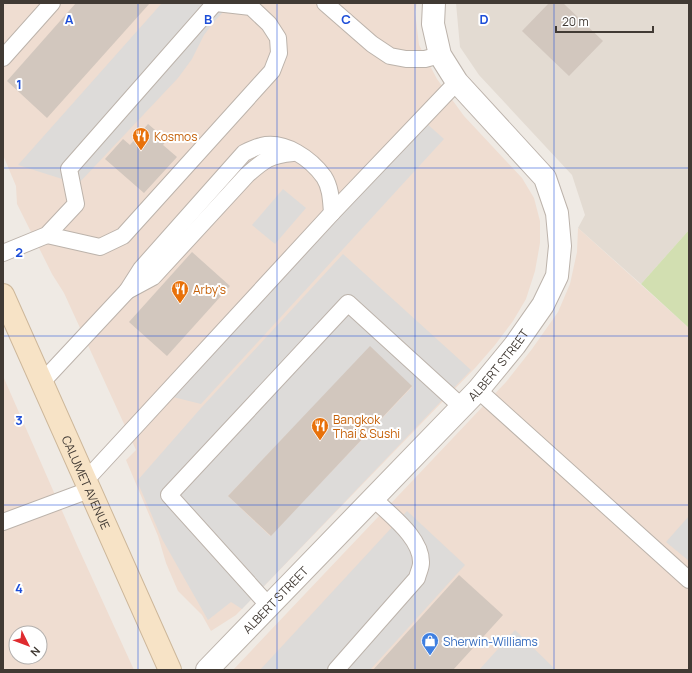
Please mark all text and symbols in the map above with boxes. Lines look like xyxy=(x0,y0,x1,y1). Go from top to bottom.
scale bar xyxy=(556,8,653,34)
text: A xyxy=(65,10,74,28)
text: B xyxy=(204,10,212,28)
text: C xyxy=(341,10,351,28)
text: D xyxy=(479,10,489,28)
text: 20 m xyxy=(562,13,589,30)
text: 1 xyxy=(16,75,22,93)
restaurant icon: Kosmos xyxy=(131,126,151,151)
place label: Kosmos xyxy=(154,128,197,145)
text: 2 xyxy=(15,243,23,261)
restaurant icon: Arby's xyxy=(170,279,190,304)
place label: Arby's xyxy=(193,281,226,298)
street label: ALBERT STREET xyxy=(464,325,533,404)
text: 3 xyxy=(15,411,23,429)
place label: Bangkok Thai & Sushi xyxy=(333,411,400,442)
restaurant icon: Bangkok Thai & Sushi xyxy=(310,416,330,441)
street label: CALUMET AVENUE xyxy=(58,433,115,532)
street label: ALBERT STREET xyxy=(239,562,312,637)
text: 4 xyxy=(15,579,23,597)
north arrow xyxy=(8,625,48,665)
shop icon: Sherwin-Williams xyxy=(420,631,440,656)
place label: Sherwin-Williams xyxy=(443,633,538,650)
text: N xyxy=(28,644,44,660)

